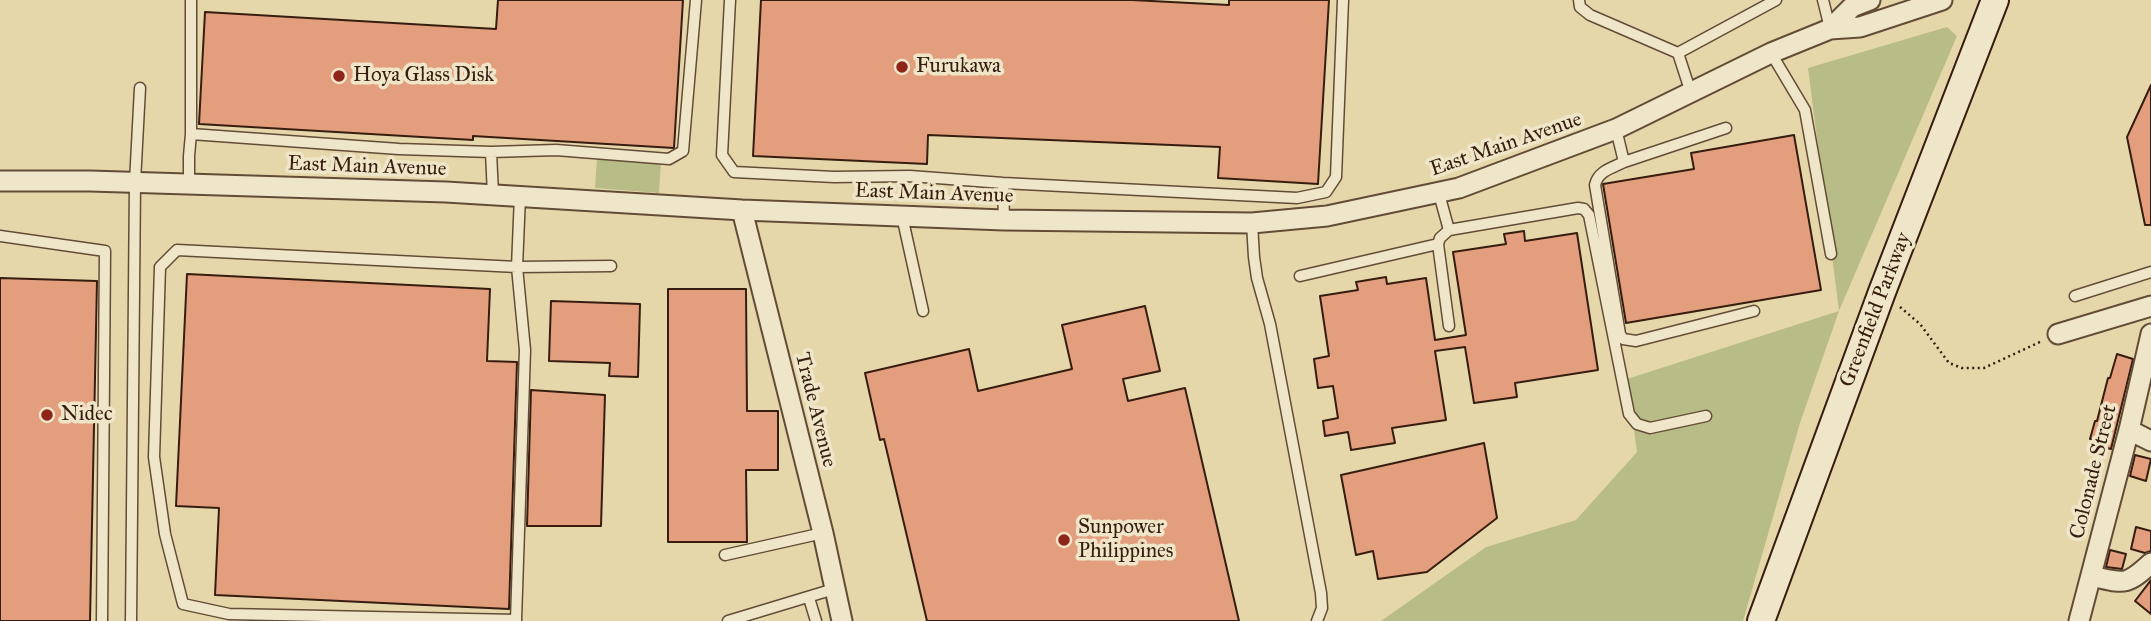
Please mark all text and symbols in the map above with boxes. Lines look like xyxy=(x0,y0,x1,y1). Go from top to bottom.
place label: Furukawa xyxy=(916,54,1001,80)
marker: Furukawa xyxy=(894,59,910,75)
place label: Hoya Glass Disk xyxy=(353,63,494,89)
marker: Hoya Glass Disk xyxy=(331,68,347,84)
street label: East Main Avenue xyxy=(1427,107,1585,183)
street label: East Main Avenue xyxy=(287,152,447,182)
street label: East Main Avenue xyxy=(854,179,1014,209)
street label: Greenfield Parkway xyxy=(1835,229,1917,391)
street label: Trade Avenue xyxy=(789,350,841,470)
place label: Nidec xyxy=(61,402,113,428)
street label: Colonade Street xyxy=(2065,402,2123,542)
marker: Nidec xyxy=(39,407,55,423)
place label: Sunpower Philippines xyxy=(1078,515,1173,565)
marker: Sunpower Philippines xyxy=(1056,532,1072,548)

